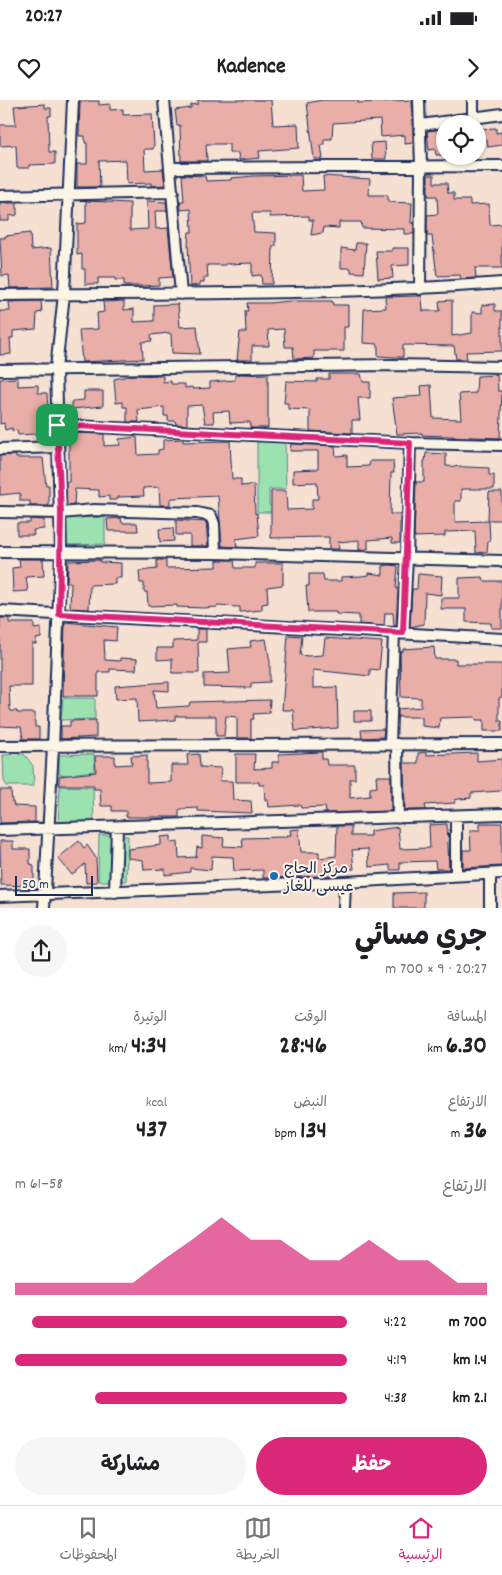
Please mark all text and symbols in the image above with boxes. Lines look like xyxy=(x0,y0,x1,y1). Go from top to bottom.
text: 20:27 xyxy=(25,4,62,31)
text: Kadence xyxy=(216,52,286,83)
icon: heart xyxy=(15,54,43,82)
icon: forward xyxy=(459,54,487,82)
map controls xyxy=(436,115,486,165)
button: locate xyxy=(436,115,486,165)
pin xyxy=(36,404,78,446)
icon: arrive xyxy=(43,411,71,439)
place label: مركز الحاج عيسى للغاز xyxy=(282,858,354,899)
marker: مركز الحاج عيسى للغاز xyxy=(268,870,280,882)
scale bar xyxy=(15,872,92,896)
text: 50 m xyxy=(22,875,49,895)
text: جري مسائي xyxy=(355,919,487,959)
button: share xyxy=(15,925,67,977)
text: 20:27 · 9 × 700 m xyxy=(385,958,487,981)
text: الوتيرة xyxy=(133,1008,167,1028)
text: الوقت xyxy=(294,1008,327,1028)
text: المسافة xyxy=(447,1008,487,1028)
text: 4:34 xyxy=(131,1029,167,1065)
text: 28:46 xyxy=(279,1029,327,1065)
text: 6.30 xyxy=(446,1029,487,1065)
text: /km xyxy=(108,1039,131,1059)
text: km xyxy=(427,1039,446,1059)
text: kcal xyxy=(146,1093,167,1113)
text: النبض xyxy=(294,1093,327,1113)
text: الارتفاع xyxy=(448,1093,487,1113)
text: 437 xyxy=(136,1113,167,1149)
text: 134 xyxy=(300,1114,327,1150)
text: 36 xyxy=(464,1114,487,1150)
text: bpm xyxy=(275,1124,300,1144)
text: m xyxy=(451,1124,464,1144)
text: 58–61 m xyxy=(15,1173,63,1196)
text: الارتفاع xyxy=(442,1176,487,1199)
text: 4:22 xyxy=(384,1311,407,1334)
text: 700 m xyxy=(449,1311,487,1334)
text: 4:19 xyxy=(387,1349,407,1372)
text: 1.4 km xyxy=(453,1349,487,1372)
text: 4:38 xyxy=(384,1387,407,1410)
text: 2.1 km xyxy=(453,1387,487,1410)
button: مشاركة xyxy=(15,1437,246,1495)
button: حفظ xyxy=(256,1437,487,1495)
tab: المحفوظات xyxy=(59,1514,117,1567)
tab: الخريطة xyxy=(236,1514,280,1567)
tab: الرئيسية xyxy=(399,1514,443,1567)

